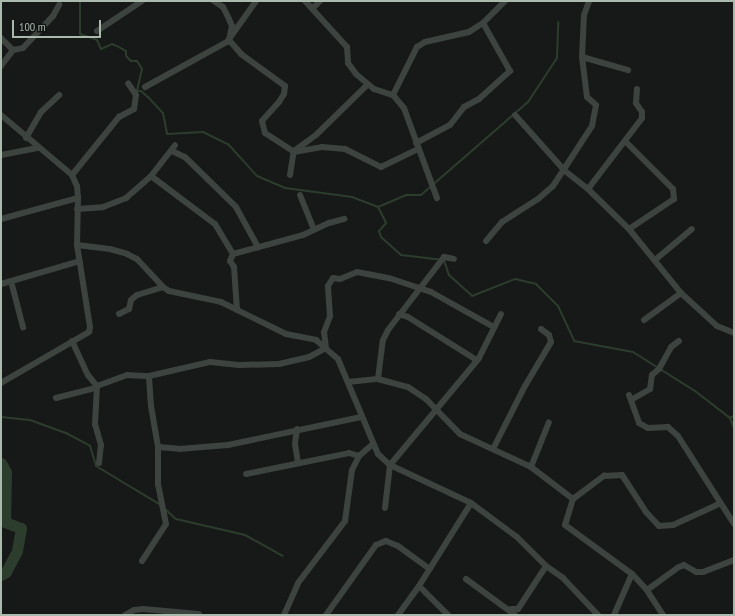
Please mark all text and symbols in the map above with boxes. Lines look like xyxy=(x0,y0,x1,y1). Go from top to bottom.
scale bar xyxy=(14,12,103,38)
text: 100 m xyxy=(19,19,46,34)

